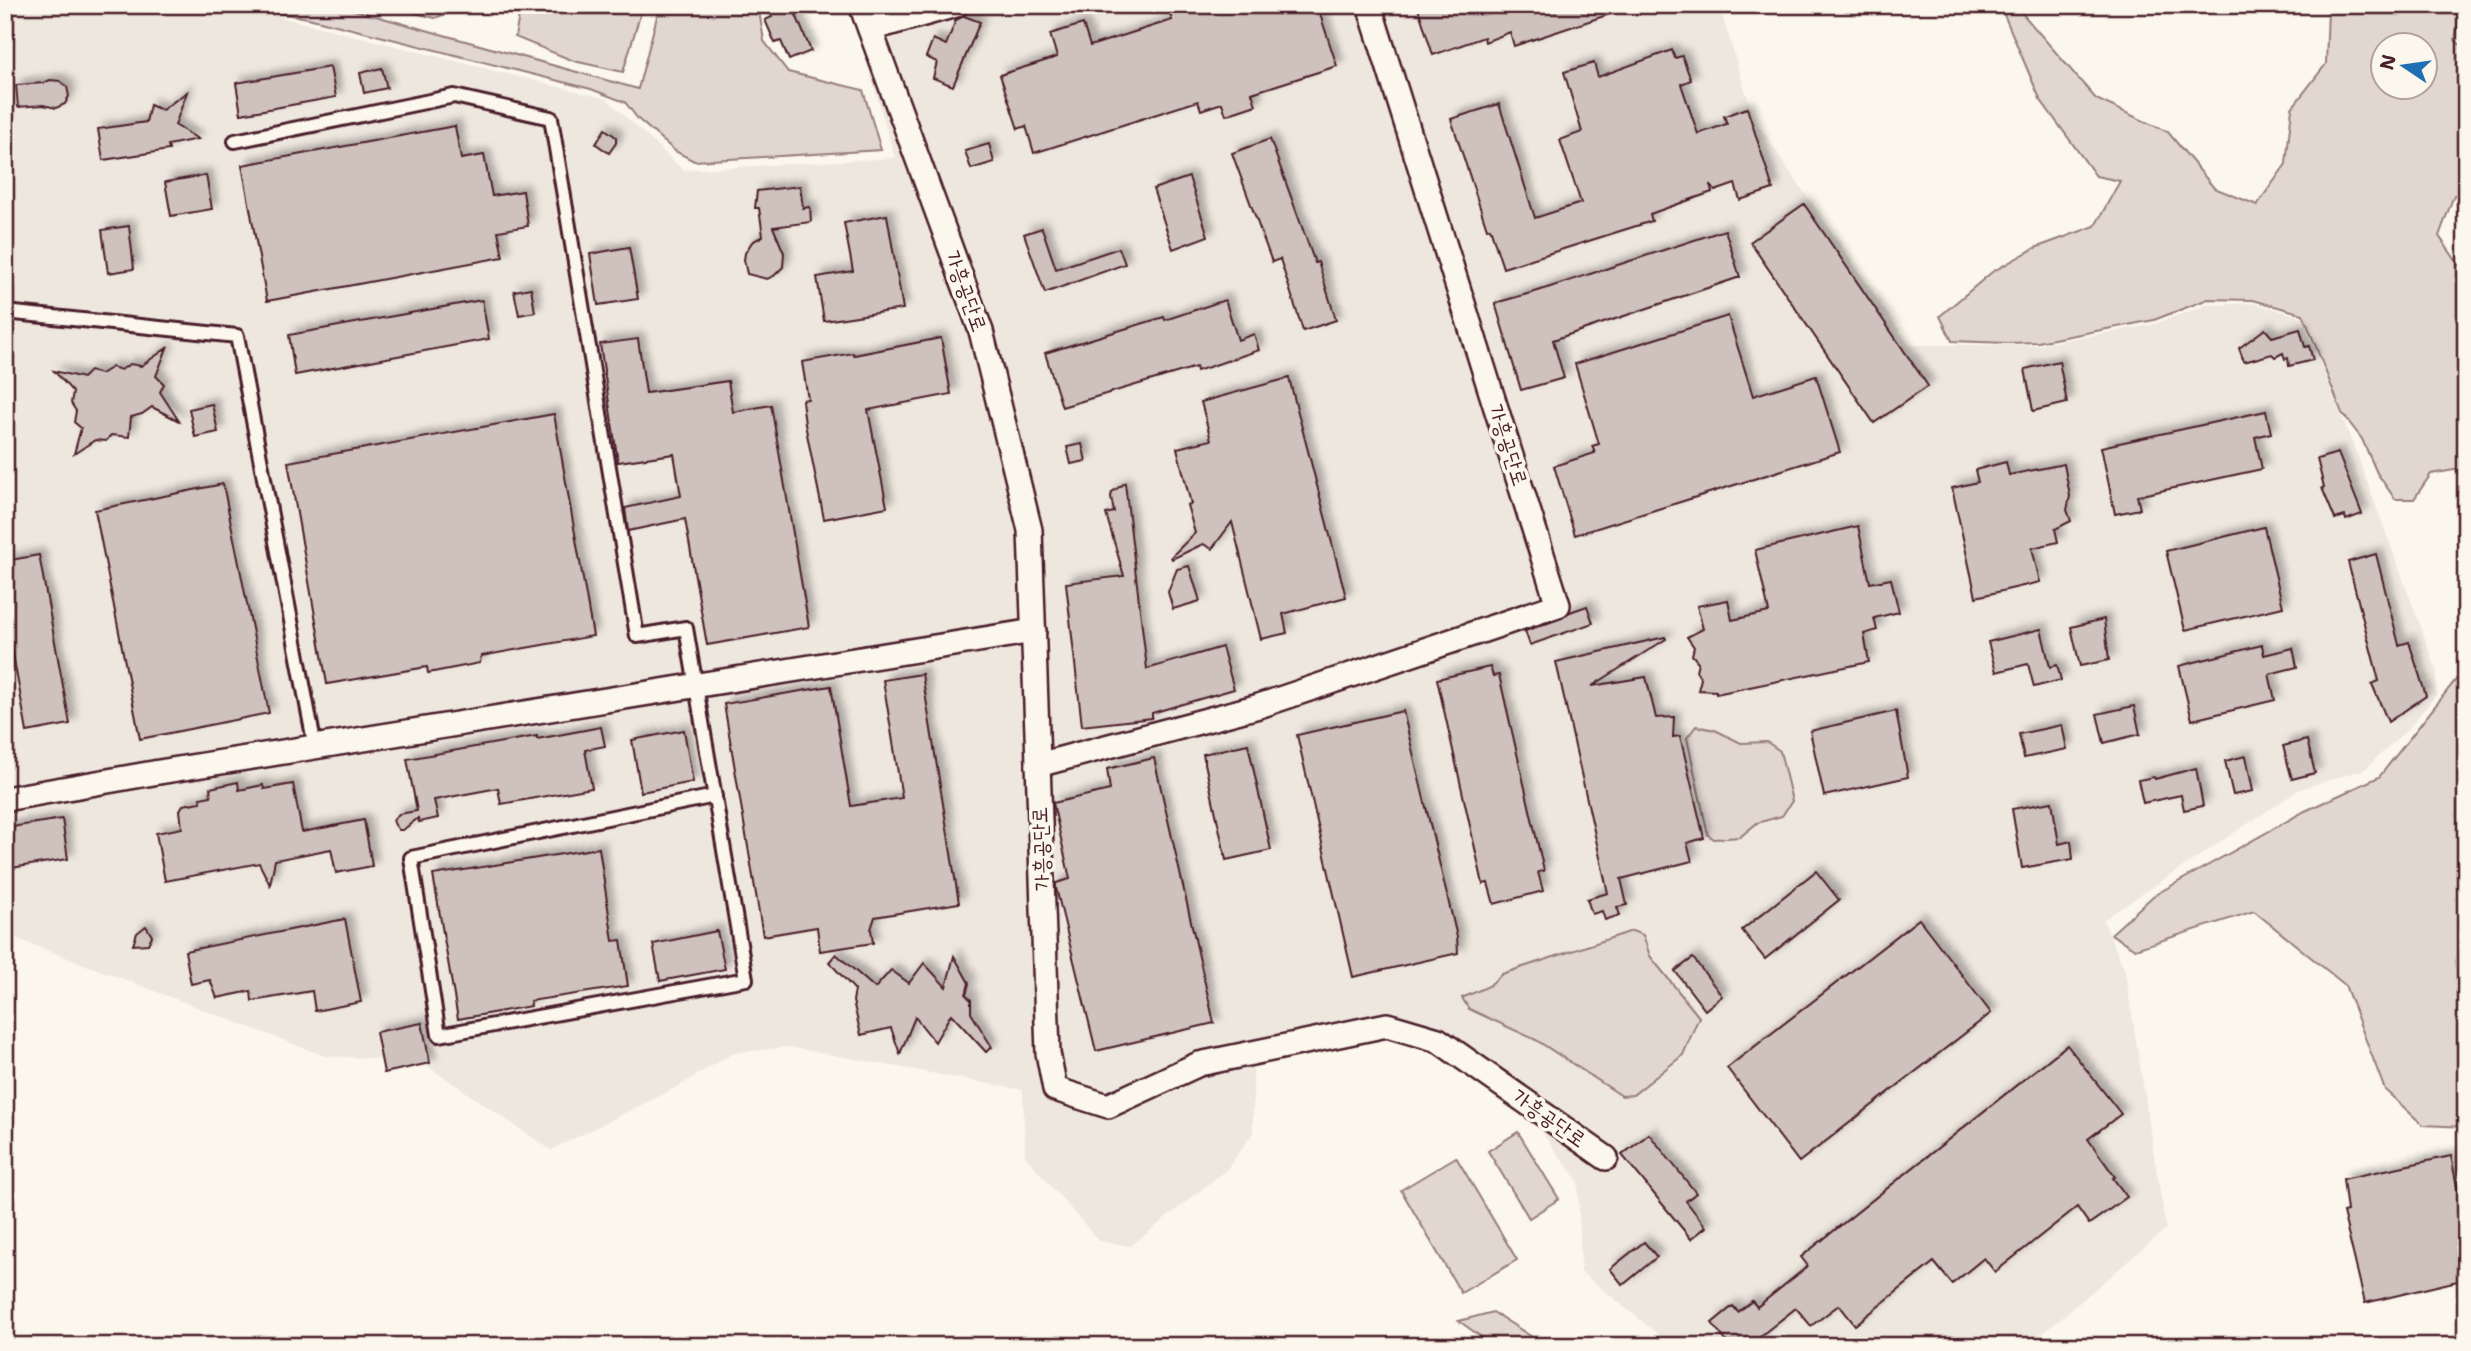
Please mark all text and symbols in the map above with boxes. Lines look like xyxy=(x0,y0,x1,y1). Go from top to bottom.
north arrow xyxy=(2370,32,2440,102)
text: N xyxy=(2374,52,2402,72)
street label: 가흥공단로 xyxy=(938,247,994,335)
street label: 가흥공단로 xyxy=(1482,400,1534,490)
street label: 가흥공단로 xyxy=(1026,806,1056,892)
street label: 가흥공단로 xyxy=(1506,1082,1592,1154)

